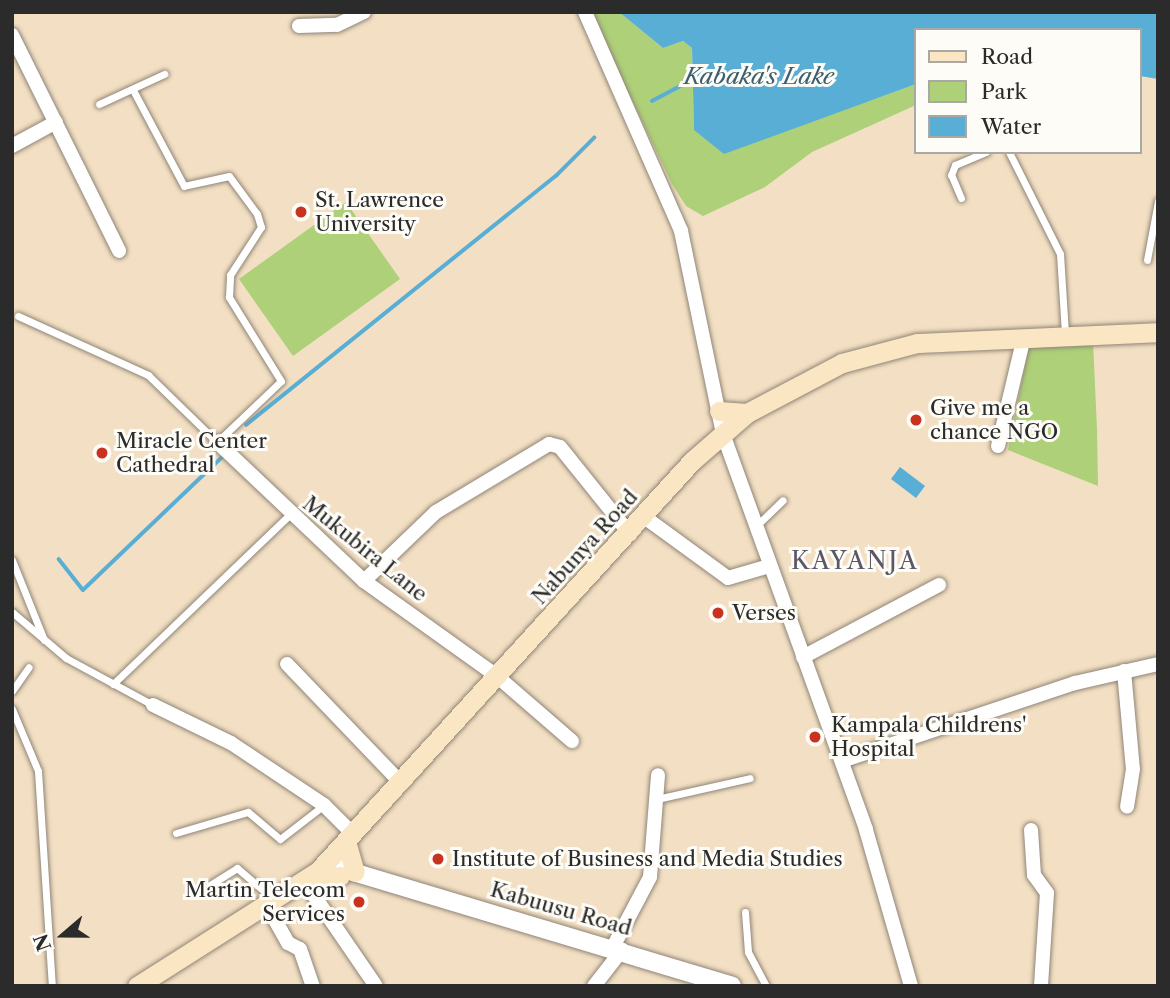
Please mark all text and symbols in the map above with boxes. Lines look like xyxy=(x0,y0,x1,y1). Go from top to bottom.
legend xyxy=(914,28,1142,154)
text: Road xyxy=(981,44,1033,69)
water label: Kabaka's Lake xyxy=(684,62,834,90)
text: Park xyxy=(981,79,1027,104)
text: Water xyxy=(981,114,1041,139)
place label: St. Lawrence University xyxy=(315,187,444,237)
marker: St. Lawrence University xyxy=(293,204,309,220)
place label: Give me a chance NGO xyxy=(930,395,1058,445)
marker: Give me a chance NGO xyxy=(908,412,924,428)
place label: Miracle Center Cathedral xyxy=(116,428,267,478)
marker: Miracle Center Cathedral xyxy=(94,445,110,461)
street label: Nabunya Road xyxy=(527,484,643,610)
street label: Mukubira Lane xyxy=(298,491,432,607)
district label: KAYANJA xyxy=(792,547,918,575)
place label: Verses xyxy=(732,600,796,626)
marker: Verses xyxy=(710,605,726,621)
place label: Kampala Childrens' Hospital xyxy=(831,712,1027,762)
marker: Kampala Childrens' Hospital xyxy=(805,727,825,747)
place label: Institute of Business and Media Studies xyxy=(452,846,843,872)
marker: Institute of Business and Media Studies xyxy=(430,851,446,867)
place label: Martin Telecom Services xyxy=(185,877,345,927)
street label: Kabuusu Road xyxy=(488,877,634,941)
marker: Martin Telecom Services xyxy=(351,894,367,910)
north arrow xyxy=(28,900,98,970)
text: N xyxy=(29,931,56,954)

